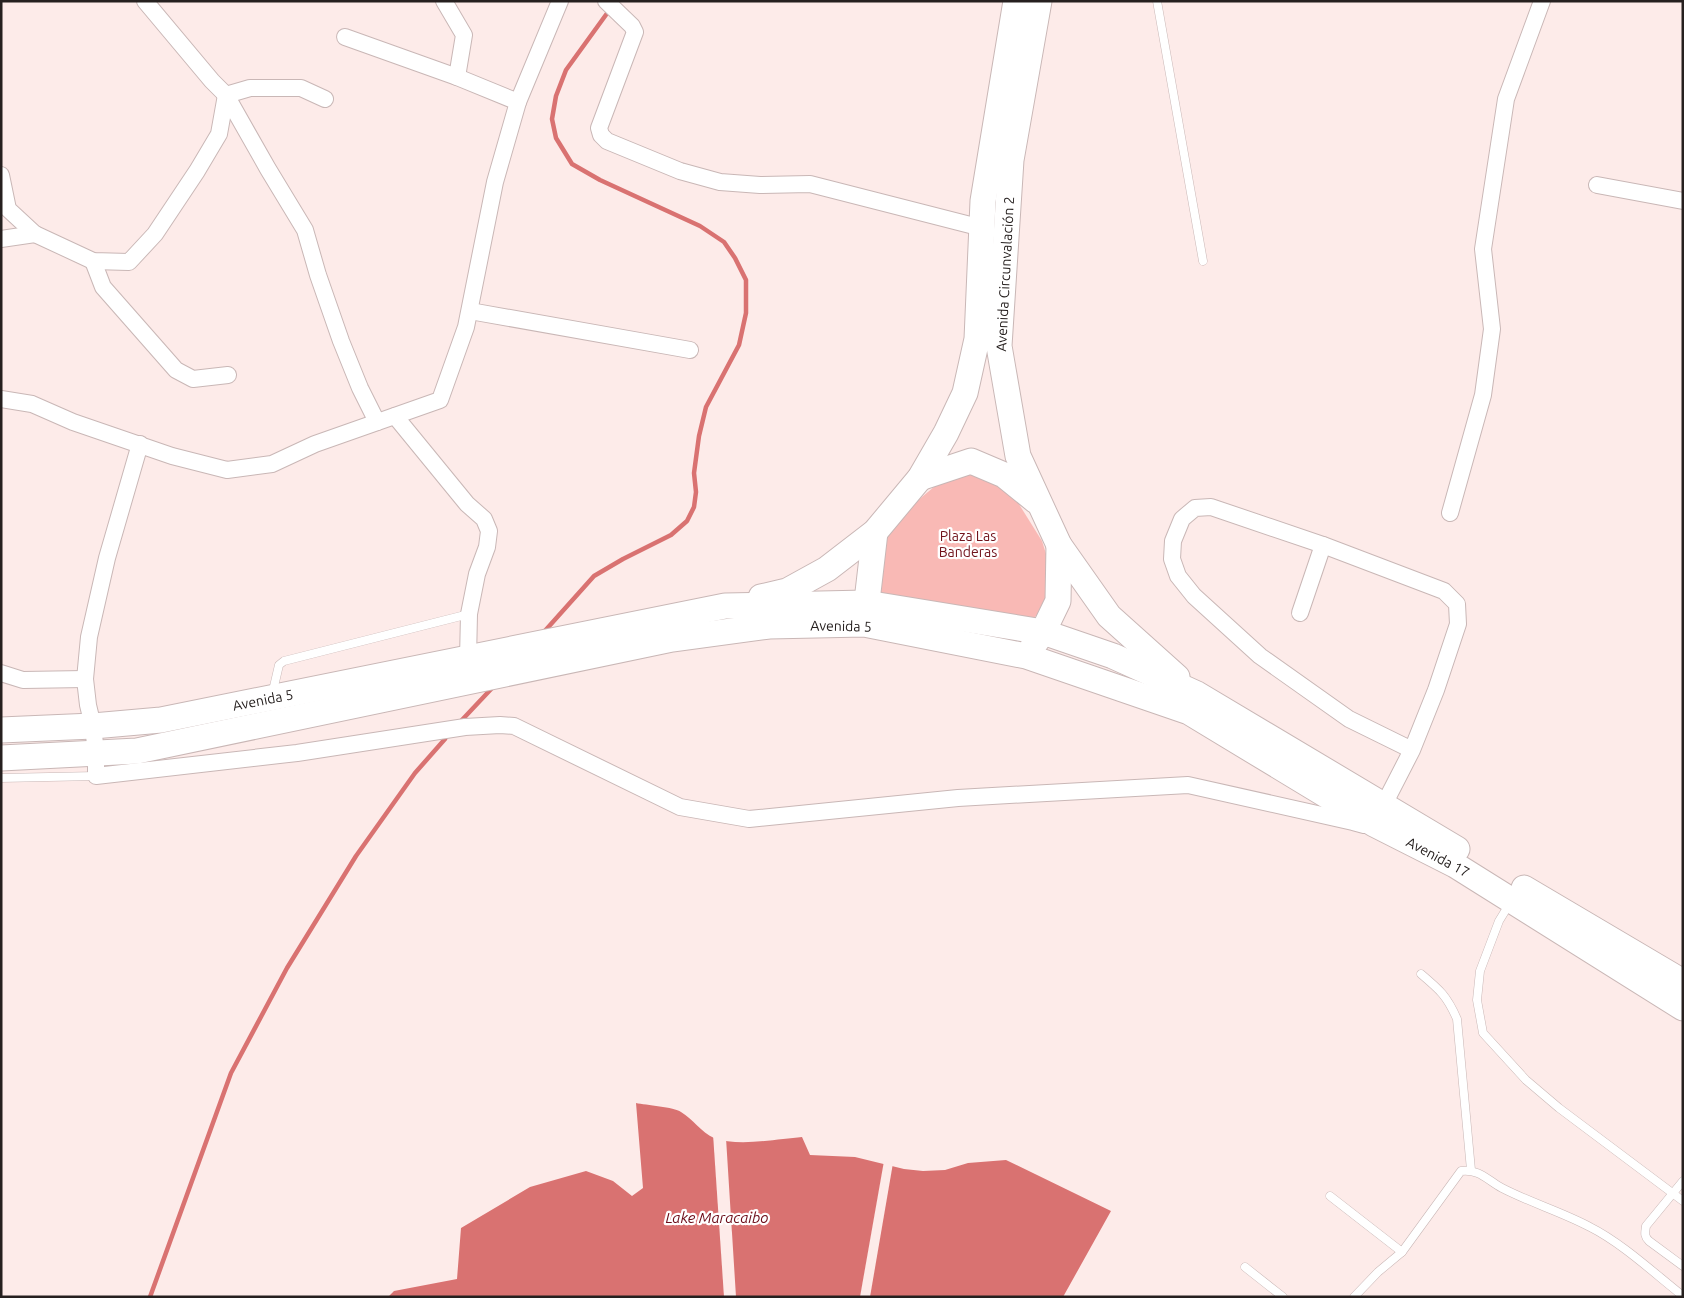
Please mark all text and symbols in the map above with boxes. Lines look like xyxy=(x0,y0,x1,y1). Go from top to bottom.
street label: Avenida Circunvalación 2 xyxy=(993,196,1017,352)
park label: Plaza Las Banderas xyxy=(939,528,997,560)
street label: Avenida 5 xyxy=(810,617,872,635)
street label: Avenida 5 xyxy=(231,686,295,714)
street label: Avenida 17 xyxy=(1404,834,1472,880)
water label: Lake Maracaibo xyxy=(666,1209,768,1226)

